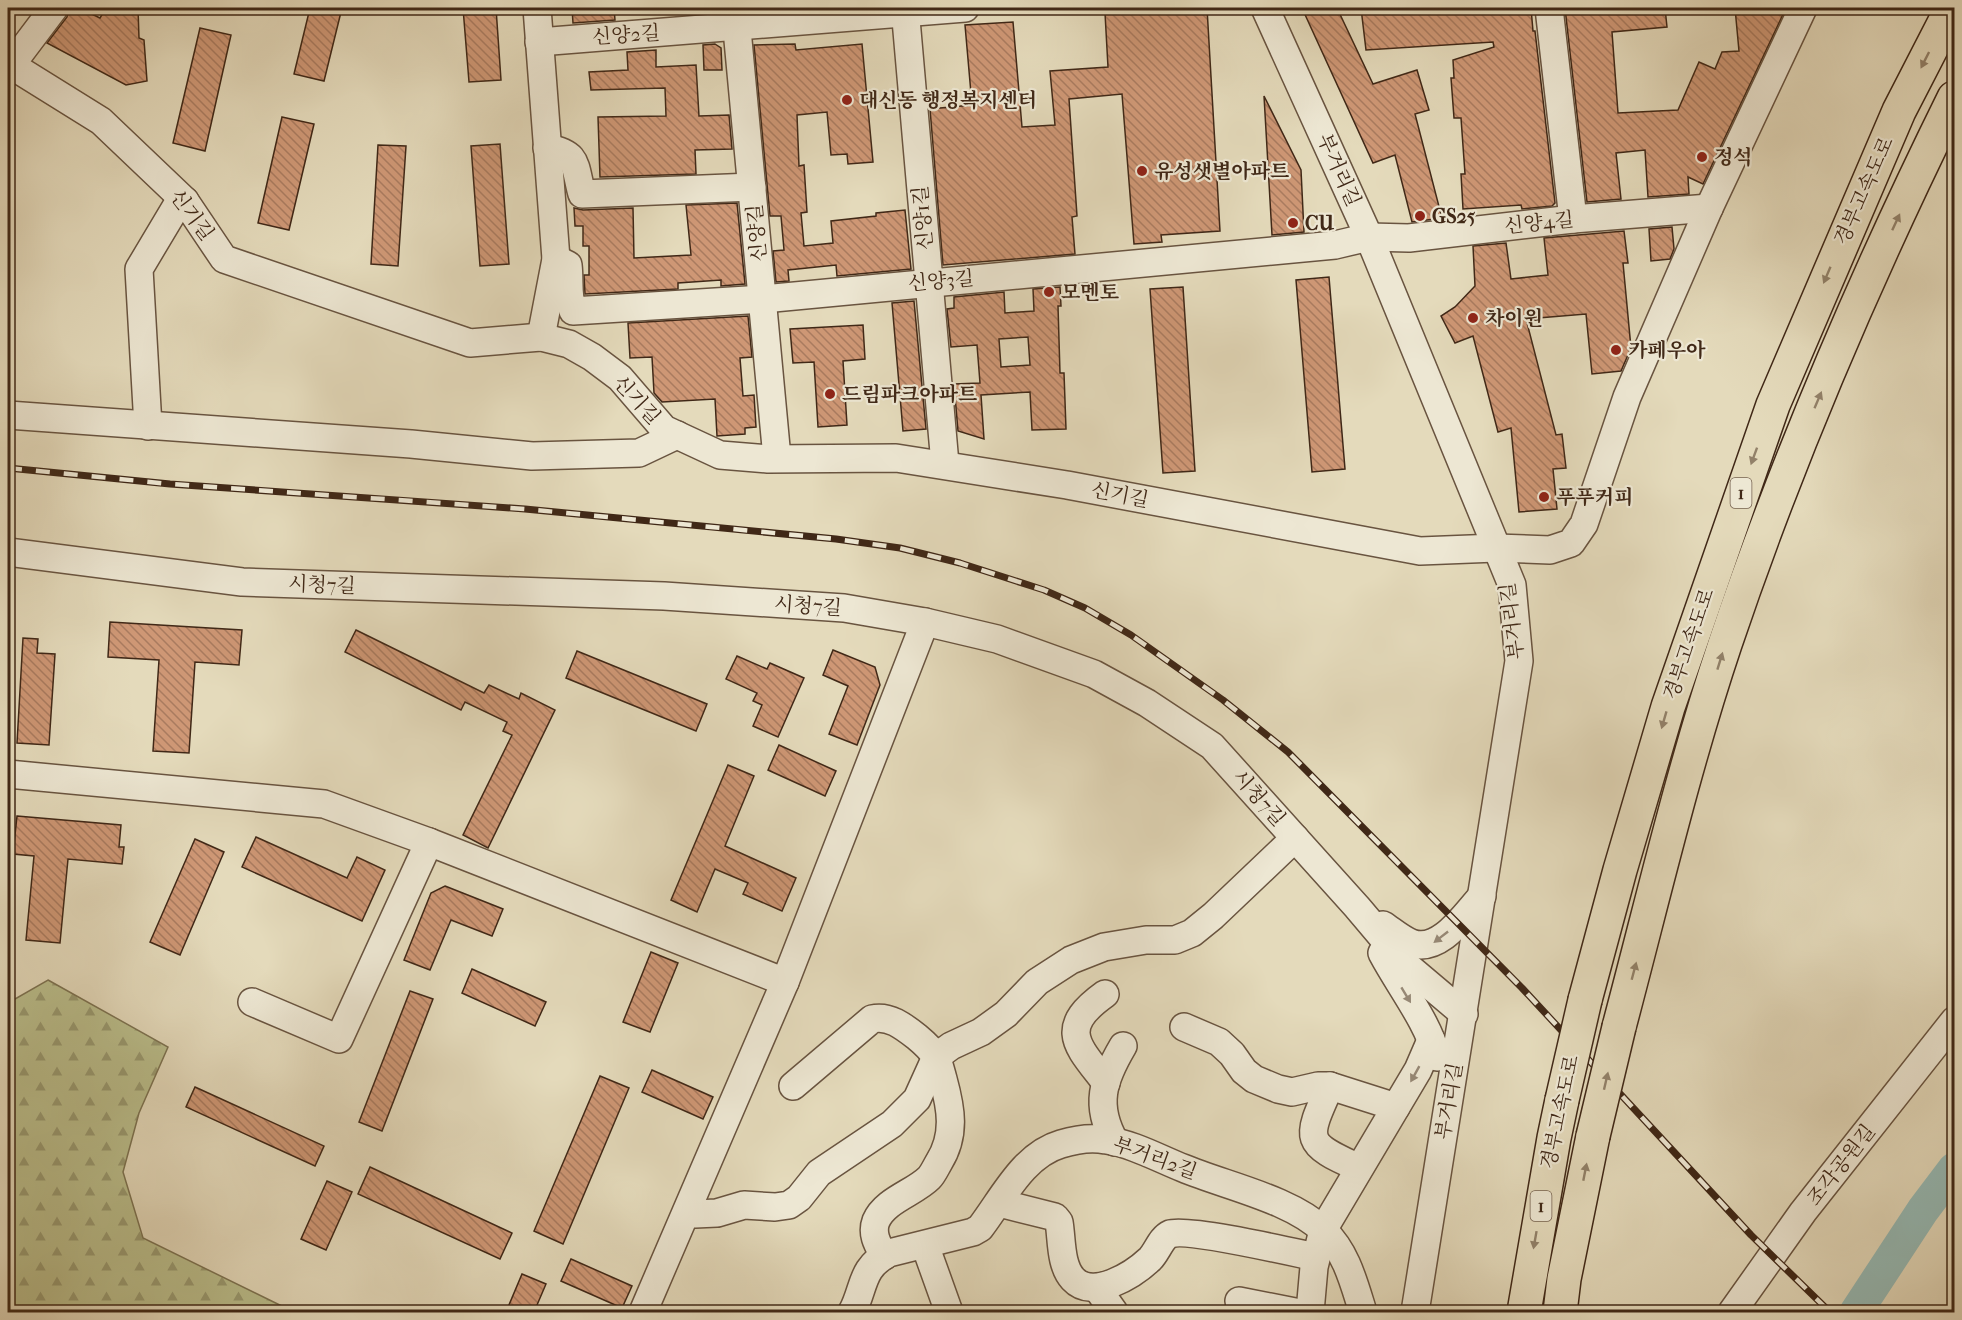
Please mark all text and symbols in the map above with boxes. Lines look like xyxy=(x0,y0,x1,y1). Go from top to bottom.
street label: 신양2길 xyxy=(591,21,661,49)
one-way arrow xyxy=(1920,51,1930,68)
place label: 대신동 행정복지센터 xyxy=(859,89,1037,112)
marker: 대신동 행정복지센터 xyxy=(840,93,854,107)
street label: 부거리길 xyxy=(1313,130,1365,210)
street label: 경부고속도로 xyxy=(1830,133,1898,249)
place label: 정석 xyxy=(1714,146,1753,169)
marker: 정석 xyxy=(1695,150,1709,164)
place label: 유성샛별아파트 xyxy=(1154,160,1289,183)
marker: 유성샛별아파트 xyxy=(1135,164,1149,178)
street label: 신기길 xyxy=(165,185,219,245)
street label: 신양1길 xyxy=(909,185,937,251)
street label: 신양길 xyxy=(743,203,771,263)
place label: GS25 xyxy=(1432,205,1476,228)
street label: 신양4길 xyxy=(1503,208,1575,238)
marker: GS25 xyxy=(1413,209,1427,223)
place label: CU xyxy=(1305,212,1334,235)
one-way arrow xyxy=(1892,213,1901,230)
marker: CU xyxy=(1286,216,1300,230)
street label: 신양3길 xyxy=(907,267,975,295)
one-way arrow xyxy=(1822,267,1832,285)
place label: 모멘토 xyxy=(1061,281,1120,304)
marker: 모멘토 xyxy=(1042,285,1056,299)
place label: 차이원 xyxy=(1485,307,1543,330)
marker: 차이원 xyxy=(1466,311,1480,325)
place label: 카페우아 xyxy=(1628,339,1706,362)
marker: 카페우아 xyxy=(1609,343,1623,357)
street label: 신기길 xyxy=(609,371,665,429)
place label: 드림파크아파트 xyxy=(842,383,977,406)
marker: 드림파크아파트 xyxy=(823,387,837,401)
one-way arrow xyxy=(1813,391,1823,409)
one-way arrow xyxy=(1749,447,1759,465)
street label: 신기길 xyxy=(1089,478,1151,512)
road number: 1 xyxy=(1730,478,1752,508)
place label: 푸푸커피 xyxy=(1556,486,1633,509)
marker: 푸푸커피 xyxy=(1537,490,1551,504)
street label: 시청7길 xyxy=(288,572,356,598)
street label: 부거리길 xyxy=(1496,581,1528,661)
street label: 경부고속도로 xyxy=(1659,585,1719,703)
street label: 시청7길 xyxy=(773,592,843,620)
one-way arrow xyxy=(1716,652,1725,670)
one-way arrow xyxy=(1659,711,1668,729)
street label: 시청7길 xyxy=(1228,765,1290,831)
one-way arrow xyxy=(1433,931,1449,943)
one-way arrow xyxy=(1630,961,1639,979)
one-way arrow xyxy=(1400,987,1411,1003)
street label: 경부고속도로 xyxy=(1537,1053,1583,1171)
street label: 부거리길 xyxy=(1431,1061,1467,1141)
one-way arrow xyxy=(1410,1066,1420,1083)
one-way arrow xyxy=(1602,1072,1612,1091)
street label: 조각공원길 xyxy=(1802,1120,1880,1210)
street label: 부거리2길 xyxy=(1110,1132,1200,1184)
one-way arrow xyxy=(1581,1163,1590,1182)
road number: 1 xyxy=(1530,1191,1552,1221)
one-way arrow xyxy=(1530,1231,1539,1250)

